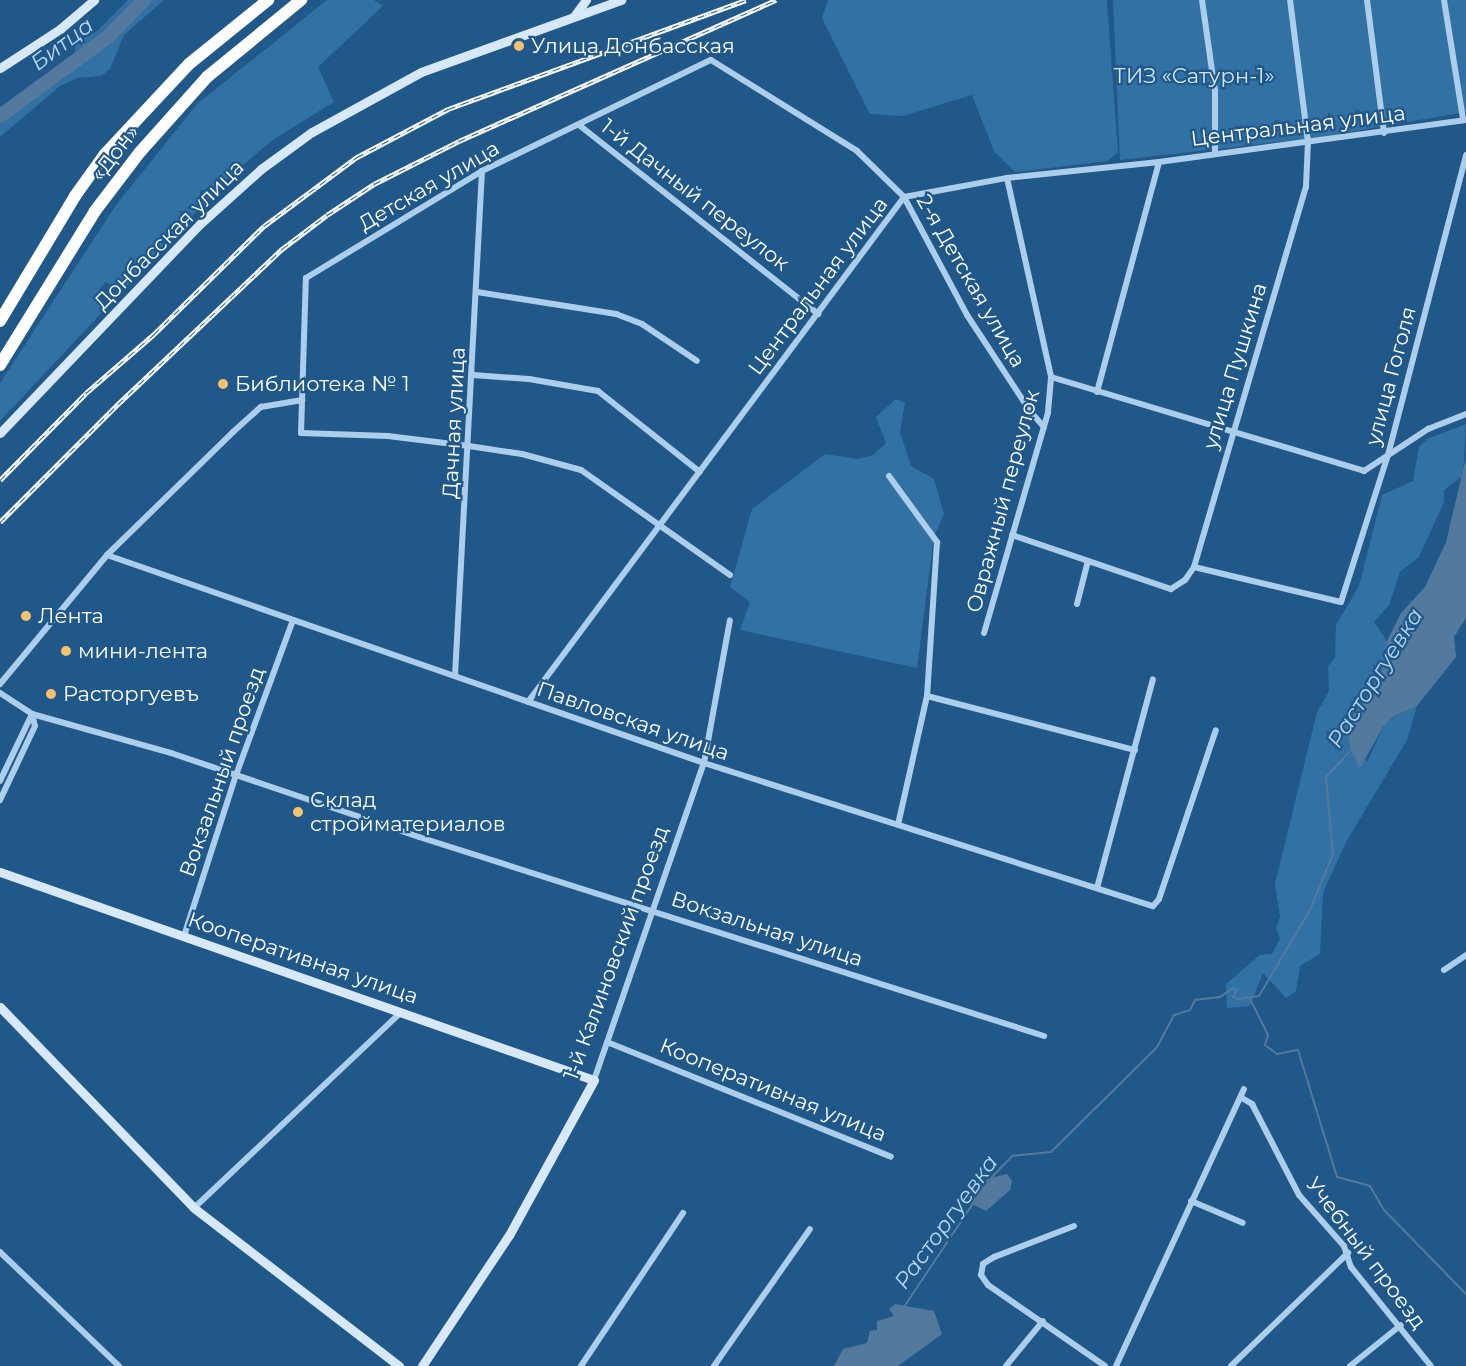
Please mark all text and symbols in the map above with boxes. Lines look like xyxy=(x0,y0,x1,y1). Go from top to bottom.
water label: Битца xyxy=(25,12,99,76)
place label: Улица Донбасская xyxy=(531,33,735,59)
marker: Улица Донбасская xyxy=(512,39,526,53)
park label: ТИЗ «Сатурн-1» xyxy=(1114,63,1274,89)
street label: Центральная улица xyxy=(1189,100,1407,152)
street label: 1-й Дачный переулок xyxy=(596,114,794,276)
street label: «Дон» xyxy=(85,120,145,186)
street label: Детская улица xyxy=(354,136,504,236)
street label: Донбасская улица xyxy=(89,155,249,315)
street label: 2-я Детская улица xyxy=(911,190,1031,372)
street label: Центральная улица xyxy=(743,192,893,380)
street label: улица Пушкина xyxy=(1198,280,1272,452)
street label: улица Гоголя xyxy=(1360,304,1422,448)
street label: Дачная улица xyxy=(437,347,471,499)
place label: Библиотека № 1 xyxy=(235,371,410,397)
marker: Библиотека № 1 xyxy=(216,377,230,391)
street label: Овражный переулок xyxy=(961,387,1045,615)
place label: Лента xyxy=(38,603,104,629)
water label: Расторгуевка xyxy=(1322,603,1428,753)
marker: Лента xyxy=(19,609,33,623)
place label: мини-лента xyxy=(78,638,208,664)
marker: мини-лента xyxy=(59,644,73,658)
street label: Вокзальный проезд xyxy=(174,664,270,880)
street label: Павловская улица xyxy=(534,676,732,766)
place label: Расторгуевъ xyxy=(63,681,199,707)
marker: Расторгуевъ xyxy=(44,687,58,701)
place label: Склад стройматериалов xyxy=(310,787,505,837)
marker: Склад стройматериалов xyxy=(291,805,305,819)
street label: 1-й Калиновский проезд xyxy=(558,823,674,1083)
street label: Вокзальная улица xyxy=(668,886,866,972)
street label: Кооперативная улица xyxy=(185,907,421,1009)
street label: Кооперативная улица xyxy=(656,1033,890,1147)
water label: Расторгуевка xyxy=(889,1150,1003,1294)
street label: Учебный проезд xyxy=(1301,1172,1431,1334)

